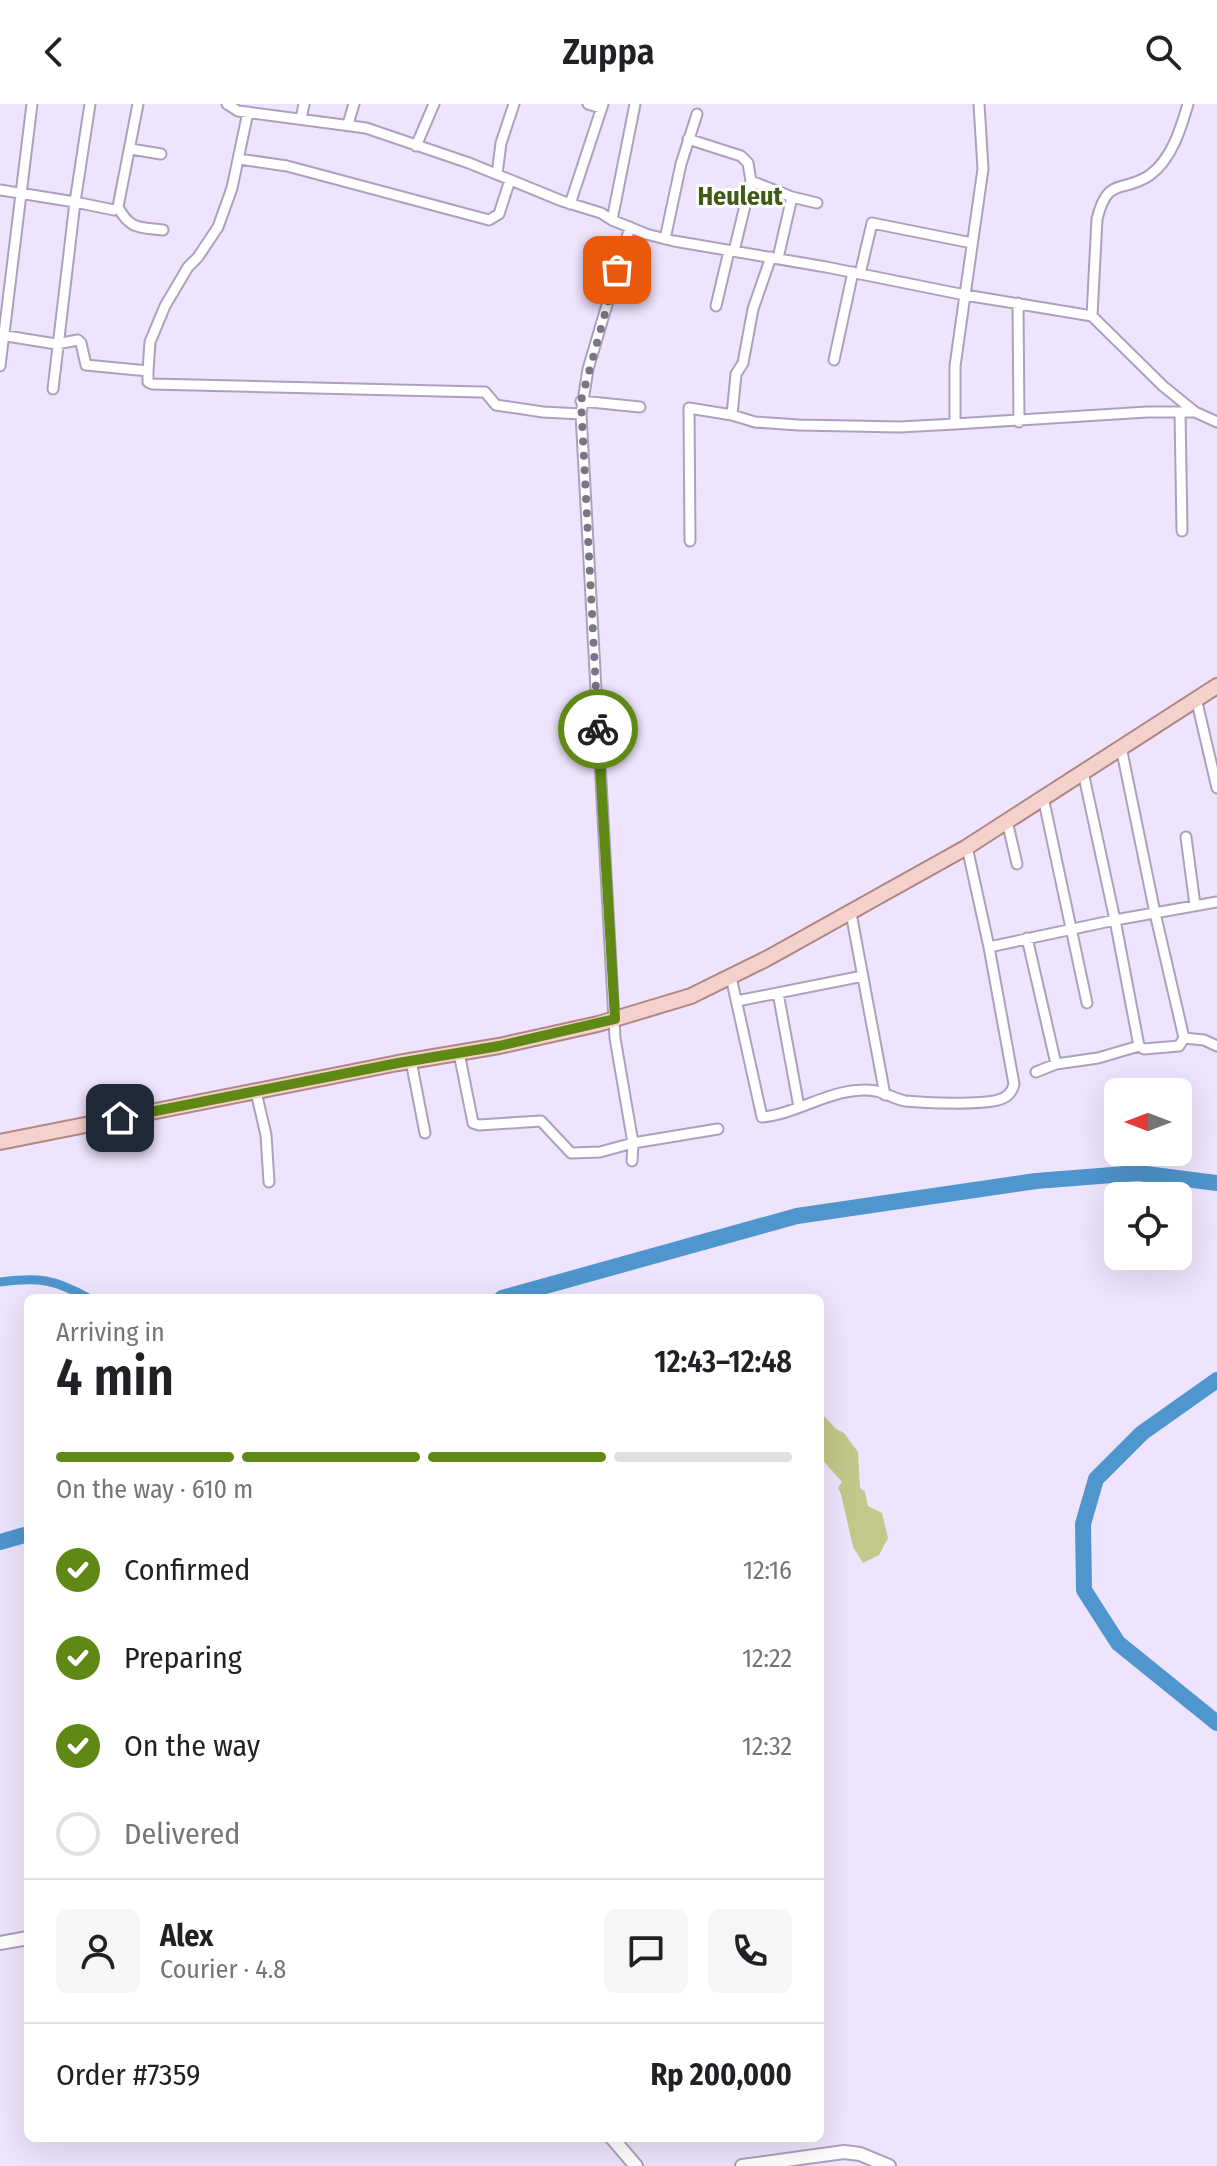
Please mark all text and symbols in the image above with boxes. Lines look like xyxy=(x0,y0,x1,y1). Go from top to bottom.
icon: back xyxy=(32,30,76,74)
text: Zuppa xyxy=(562,30,655,74)
icon: search xyxy=(1141,30,1185,74)
district label: Heuleut xyxy=(697,181,783,212)
pin xyxy=(583,236,651,304)
icon: bag xyxy=(595,248,639,292)
courier xyxy=(558,689,638,769)
icon: bike xyxy=(576,707,620,751)
north arrow xyxy=(1104,1078,1192,1166)
map controls xyxy=(1104,1078,1192,1270)
pin xyxy=(86,1084,154,1152)
icon: home xyxy=(98,1096,142,1140)
button: locate xyxy=(1104,1182,1192,1270)
text: Arriving in xyxy=(56,1317,165,1348)
text: 12:43–12:48 xyxy=(654,1344,792,1380)
text: 4 min xyxy=(56,1346,174,1409)
text: On the way · 610 m xyxy=(56,1474,253,1505)
icon: check xyxy=(56,1548,100,1592)
text: Confirmed xyxy=(124,1552,250,1588)
text: 12:16 xyxy=(743,1555,792,1586)
icon: check xyxy=(56,1636,100,1680)
text: Preparing xyxy=(124,1640,242,1676)
text: 12:22 xyxy=(742,1643,792,1674)
icon: check xyxy=(56,1724,100,1768)
text: On the way xyxy=(124,1728,260,1764)
text: 12:32 xyxy=(742,1731,792,1762)
text: Delivered xyxy=(124,1816,240,1852)
button: person xyxy=(56,1909,140,1993)
button: chat xyxy=(604,1909,688,1993)
button: phone xyxy=(708,1909,792,1993)
text: Alex xyxy=(160,1918,213,1954)
text: Courier · 4.8 xyxy=(160,1954,286,1985)
text: Order #7359 xyxy=(56,2057,201,2093)
text: Rp 200,000 xyxy=(650,2057,792,2093)

